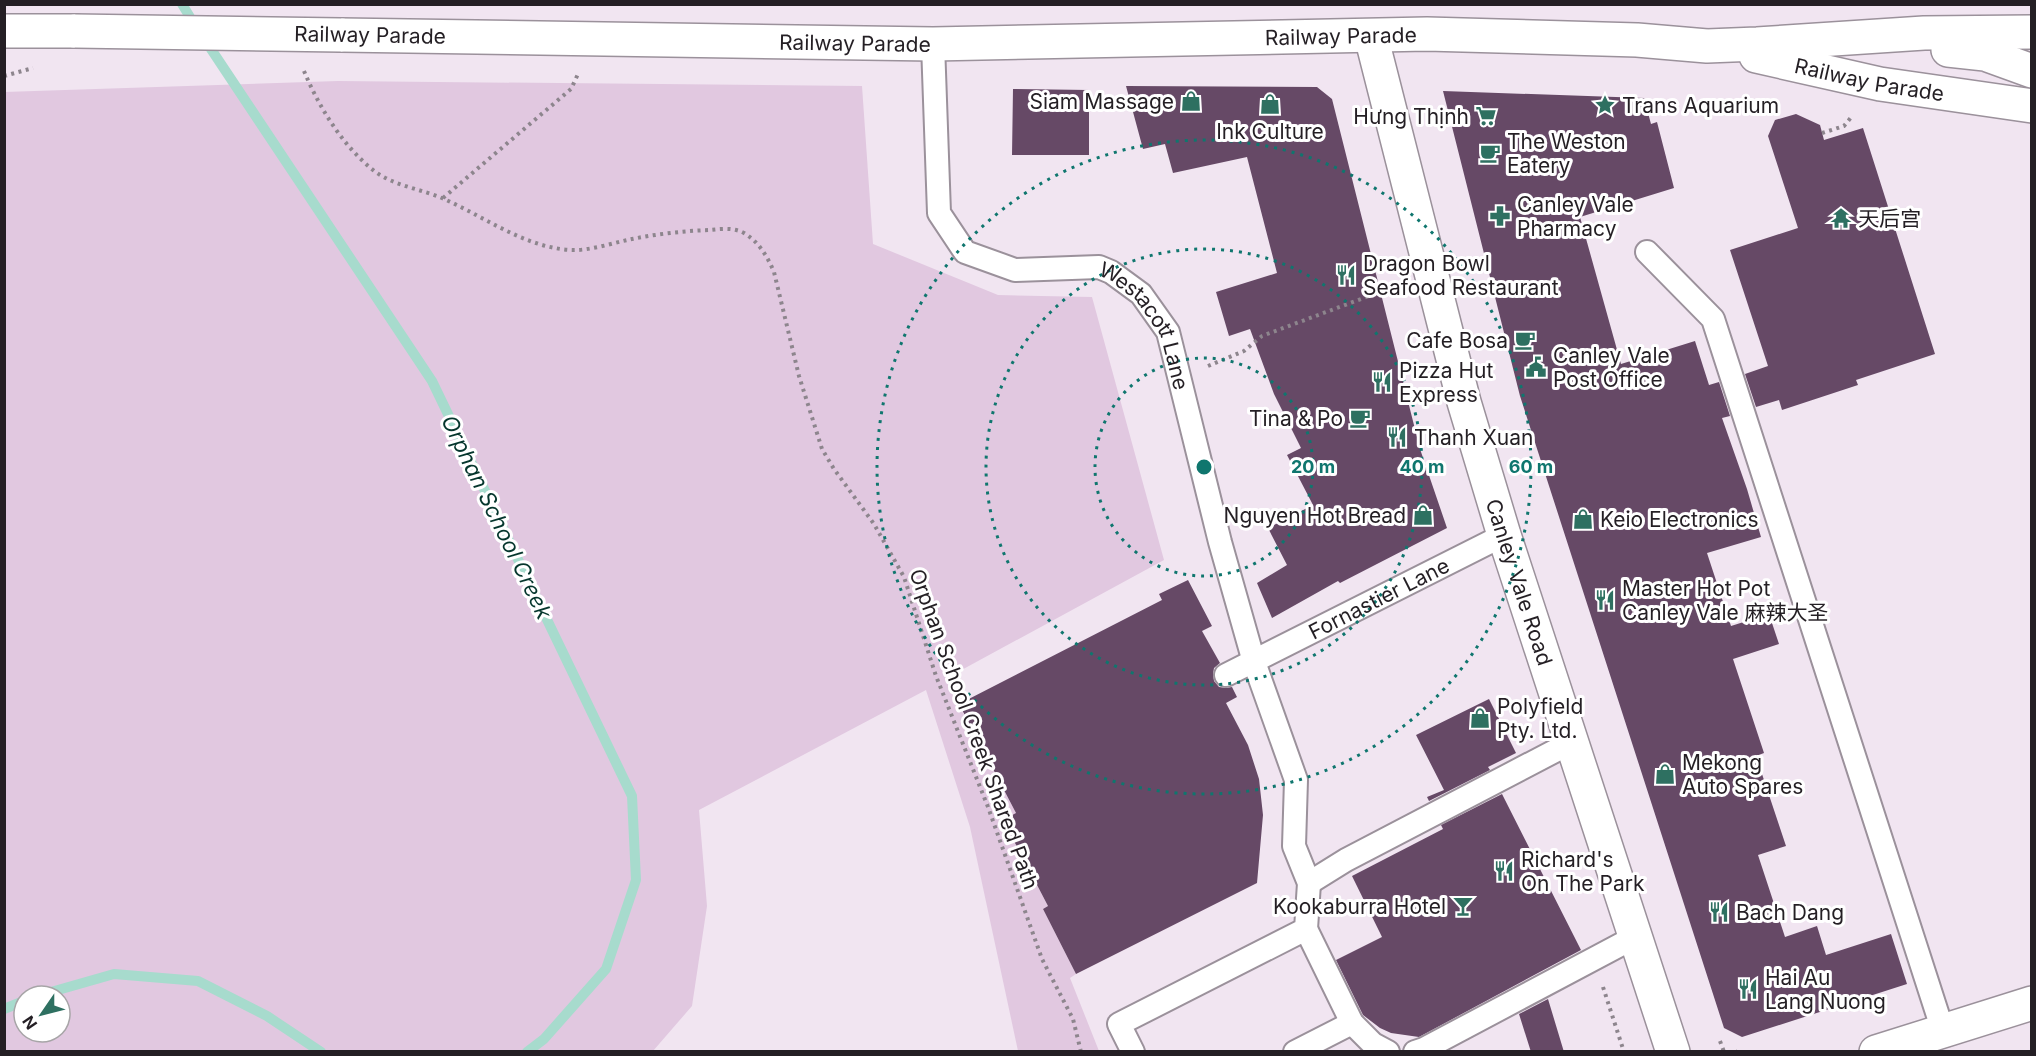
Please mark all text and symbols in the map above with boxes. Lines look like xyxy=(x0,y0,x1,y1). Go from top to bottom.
street label: Railway Parade xyxy=(294,21,446,49)
street label: Railway Parade xyxy=(1265,22,1417,50)
street label: Railway Parade xyxy=(779,29,931,56)
street label: Railway Parade xyxy=(1792,53,1946,106)
place label: Siam Massage xyxy=(1030,89,1174,114)
shop icon: Siam Massage xyxy=(1179,89,1203,113)
shop icon: Ink Culture xyxy=(1258,92,1282,116)
place icon: Trans Aquarium xyxy=(1593,93,1617,117)
place label: Trans Aquarium xyxy=(1622,93,1779,118)
place label: Hưng Thịnh xyxy=(1353,104,1469,129)
supermarket icon: Hưng Thịnh xyxy=(1474,104,1498,128)
place label: Ink Culture xyxy=(1216,119,1324,144)
place label: The Weston Eatery xyxy=(1507,129,1626,178)
cafe icon: The Weston Eatery xyxy=(1478,141,1502,165)
place label: Canley Vale Pharmacy xyxy=(1517,192,1634,241)
pharmacy icon: Canley Vale Pharmacy xyxy=(1488,204,1512,228)
temple icon: 天后宫 xyxy=(1829,206,1853,230)
place label: 天后宫 xyxy=(1858,206,1921,231)
place label: Dragon Bowl Seafood Restaurant xyxy=(1363,251,1559,300)
street label: Westacott Lane xyxy=(1096,256,1194,392)
restaurant icon: Dragon Bowl Seafood Restaurant xyxy=(1334,263,1358,287)
place label: Cafe Bosa xyxy=(1406,328,1508,353)
cafe icon: Cafe Bosa xyxy=(1513,328,1537,352)
place label: Canley Vale Post Office xyxy=(1553,343,1670,392)
public building icon: Canley Vale Post Office xyxy=(1524,355,1548,379)
place label: Pizza Hut Express xyxy=(1399,358,1493,407)
restaurant icon: Pizza Hut Express xyxy=(1370,370,1394,394)
place label: Tina & Po xyxy=(1249,406,1343,431)
cafe icon: Tina & Po xyxy=(1348,406,1372,430)
water label: Orphan School Creek xyxy=(436,411,558,624)
restaurant icon: Thanh Xuan xyxy=(1385,425,1409,449)
place label: Thanh Xuan xyxy=(1414,425,1533,450)
text: 20 m xyxy=(1291,456,1335,477)
text: 40 m xyxy=(1400,456,1445,477)
text: 60 m xyxy=(1509,456,1553,477)
centre of rings xyxy=(1194,457,1214,477)
street label: Canley Vale Road xyxy=(1481,496,1558,668)
place label: Nguyen Hot Bread xyxy=(1224,503,1406,528)
shop icon: Nguyen Hot Bread xyxy=(1411,503,1435,527)
shop icon: Keio Electronics xyxy=(1571,507,1595,531)
place label: Keio Electronics xyxy=(1600,507,1759,532)
street label: Fornastier Lane xyxy=(1304,552,1453,644)
street label: Orphan School Creek Shared Path xyxy=(904,565,1044,893)
place label: Master Hot Pot Canley Vale 麻辣大圣 xyxy=(1622,576,1829,625)
restaurant icon: Master Hot Pot Canley Vale 麻辣大圣 xyxy=(1593,588,1617,612)
place label: Polyfield Pty. Ltd. xyxy=(1497,694,1583,743)
shop icon: Polyfield Pty. Ltd. xyxy=(1468,706,1492,730)
place label: Mekong Auto Spares xyxy=(1682,750,1803,799)
shop icon: Mekong Auto Spares xyxy=(1653,762,1677,786)
place label: Richard's On The Park xyxy=(1521,847,1645,896)
restaurant icon: Richard's On The Park xyxy=(1492,859,1516,883)
place label: Kookaburra Hotel xyxy=(1273,894,1446,919)
bar icon: Kookaburra Hotel xyxy=(1451,894,1475,918)
restaurant icon: Bach Dang xyxy=(1707,900,1731,924)
place label: Bach Dang xyxy=(1736,900,1844,925)
place label: Hai Au Lang Nuong xyxy=(1765,965,1886,1014)
restaurant icon: Hai Au Lang Nuong xyxy=(1736,977,1760,1001)
north arrow xyxy=(12,984,72,1044)
text: N xyxy=(18,1012,41,1033)

